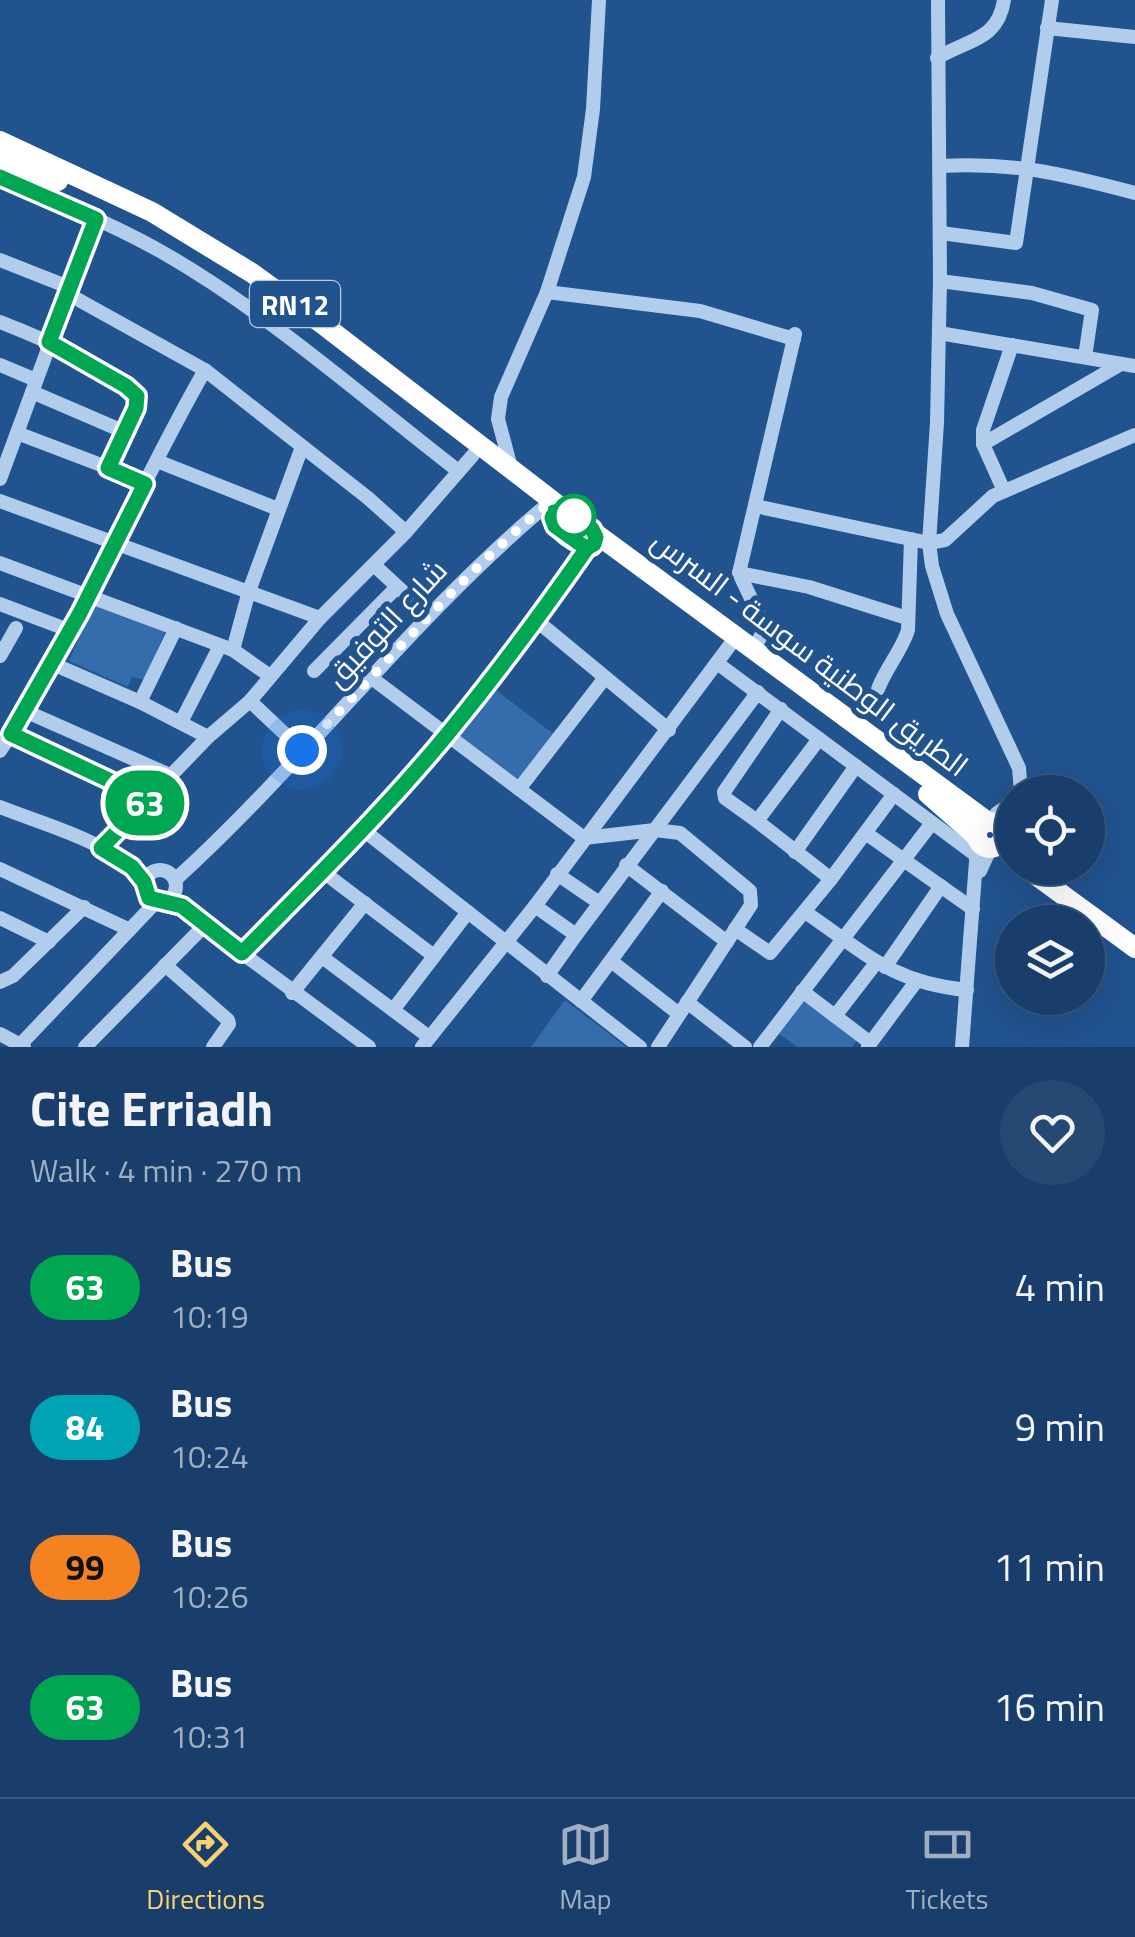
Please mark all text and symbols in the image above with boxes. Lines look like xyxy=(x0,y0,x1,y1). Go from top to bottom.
road number: RN12 xyxy=(250,281,340,327)
unlabelled marker xyxy=(553,495,595,537)
street label: الطريق الوطنية سوسة - السرس xyxy=(642,518,978,788)
street label: شارع التوفيق xyxy=(314,548,458,698)
your location xyxy=(277,725,327,775)
line badge: 63 xyxy=(100,770,190,836)
map controls xyxy=(995,775,1105,1015)
button: locate xyxy=(995,775,1105,885)
text: 63 xyxy=(125,776,165,830)
button: layers xyxy=(995,905,1105,1015)
text: Cite Erriadh xyxy=(30,1072,273,1145)
button: heart xyxy=(1000,1080,1105,1185)
text: Walk · 4 min · 270 m xyxy=(30,1146,302,1194)
text: Bus xyxy=(170,1234,232,1292)
text: 4 min xyxy=(1015,1258,1105,1316)
text: 63 xyxy=(65,1260,105,1314)
text: 10:19 xyxy=(170,1292,249,1340)
text: Bus xyxy=(170,1374,232,1432)
text: 9 min xyxy=(1015,1398,1105,1456)
text: 84 xyxy=(65,1400,105,1454)
text: 10:24 xyxy=(170,1432,249,1480)
text: Bus xyxy=(170,1514,232,1572)
text: 11 min xyxy=(994,1538,1105,1596)
text: 99 xyxy=(65,1540,105,1594)
text: 10:26 xyxy=(170,1572,249,1620)
text: Bus xyxy=(170,1654,232,1712)
text: 16 min xyxy=(994,1678,1105,1736)
text: 63 xyxy=(65,1680,105,1734)
text: 10:31 xyxy=(170,1712,249,1760)
tab: Directions xyxy=(146,1817,265,1920)
tab: Map xyxy=(558,1817,613,1920)
tab: Tickets xyxy=(906,1817,989,1920)

